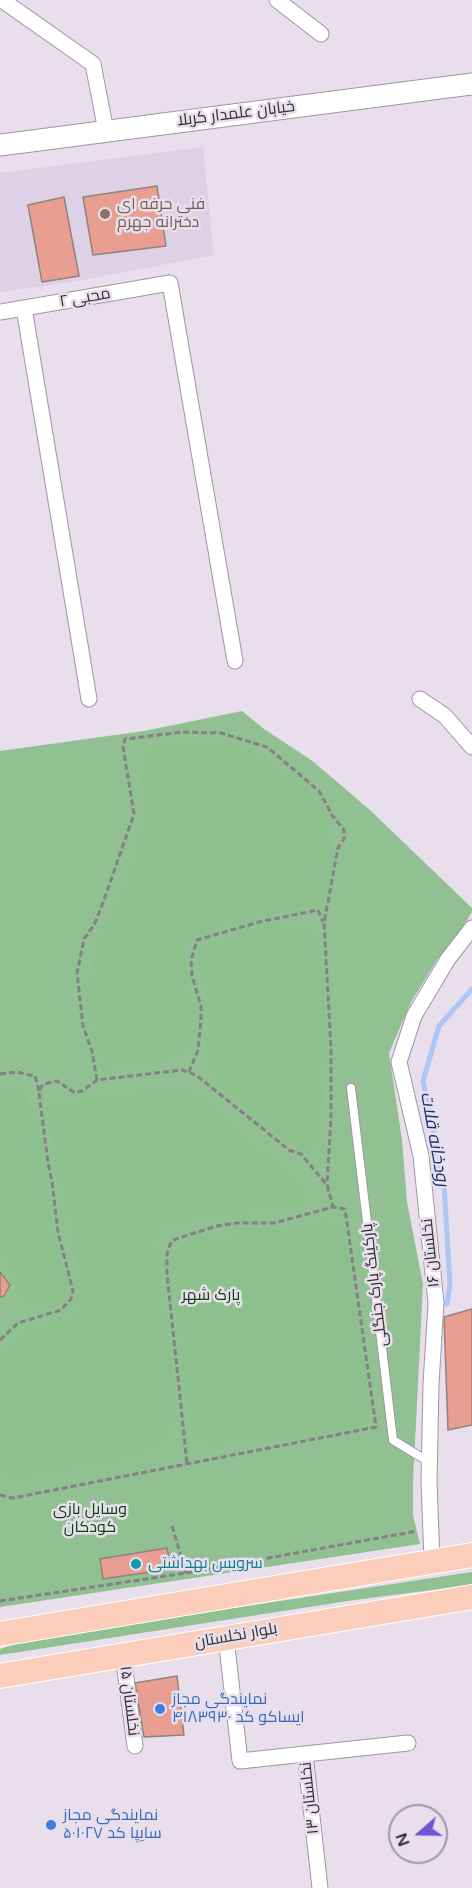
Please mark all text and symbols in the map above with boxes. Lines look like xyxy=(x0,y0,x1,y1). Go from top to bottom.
street label: خیابان علمدار کربلا xyxy=(176,97,296,131)
place label: فنی حرفه ای دخترانه جهرم xyxy=(117,195,205,233)
marker: فنی حرفه ای دخترانه جهرم xyxy=(98,207,112,221)
street label: محبی ۲ xyxy=(58,284,112,312)
water label: رودخانه قلات xyxy=(415,1090,453,1188)
street label: نخلستان ۱۶ xyxy=(418,1217,444,1289)
street label: پارکینگ پارک جنگلی xyxy=(358,1222,392,1348)
park label: پارک شهر xyxy=(182,1286,240,1306)
park label: وسایل بازی کودکان xyxy=(53,1500,127,1538)
place label: سرویس بهداشتی xyxy=(148,1554,263,1574)
marker: سرویس بهداشتی xyxy=(129,1557,143,1571)
street label: بلوار نخلستان xyxy=(193,1619,279,1653)
street label: نخلستان ۱۵ xyxy=(115,1665,143,1737)
place label: نمایندگی مجاز ایساکو کد ۴۱۸۳۹۳۰ xyxy=(172,1690,305,1728)
marker: نمایندگی مجاز ایساکو کد ۴۱۸۳۹۳۰ xyxy=(153,1702,167,1716)
street label: نخلستان ۱۳ xyxy=(297,1761,323,1835)
north arrow xyxy=(388,1804,448,1864)
place label: نمایندگی مجاز سایپا کد ۵۰۱۰۲۷ xyxy=(63,1806,162,1844)
marker: نمایندگی مجاز سایپا کد ۵۰۱۰۲۷ xyxy=(44,1818,58,1832)
text: N xyxy=(391,1830,415,1849)

